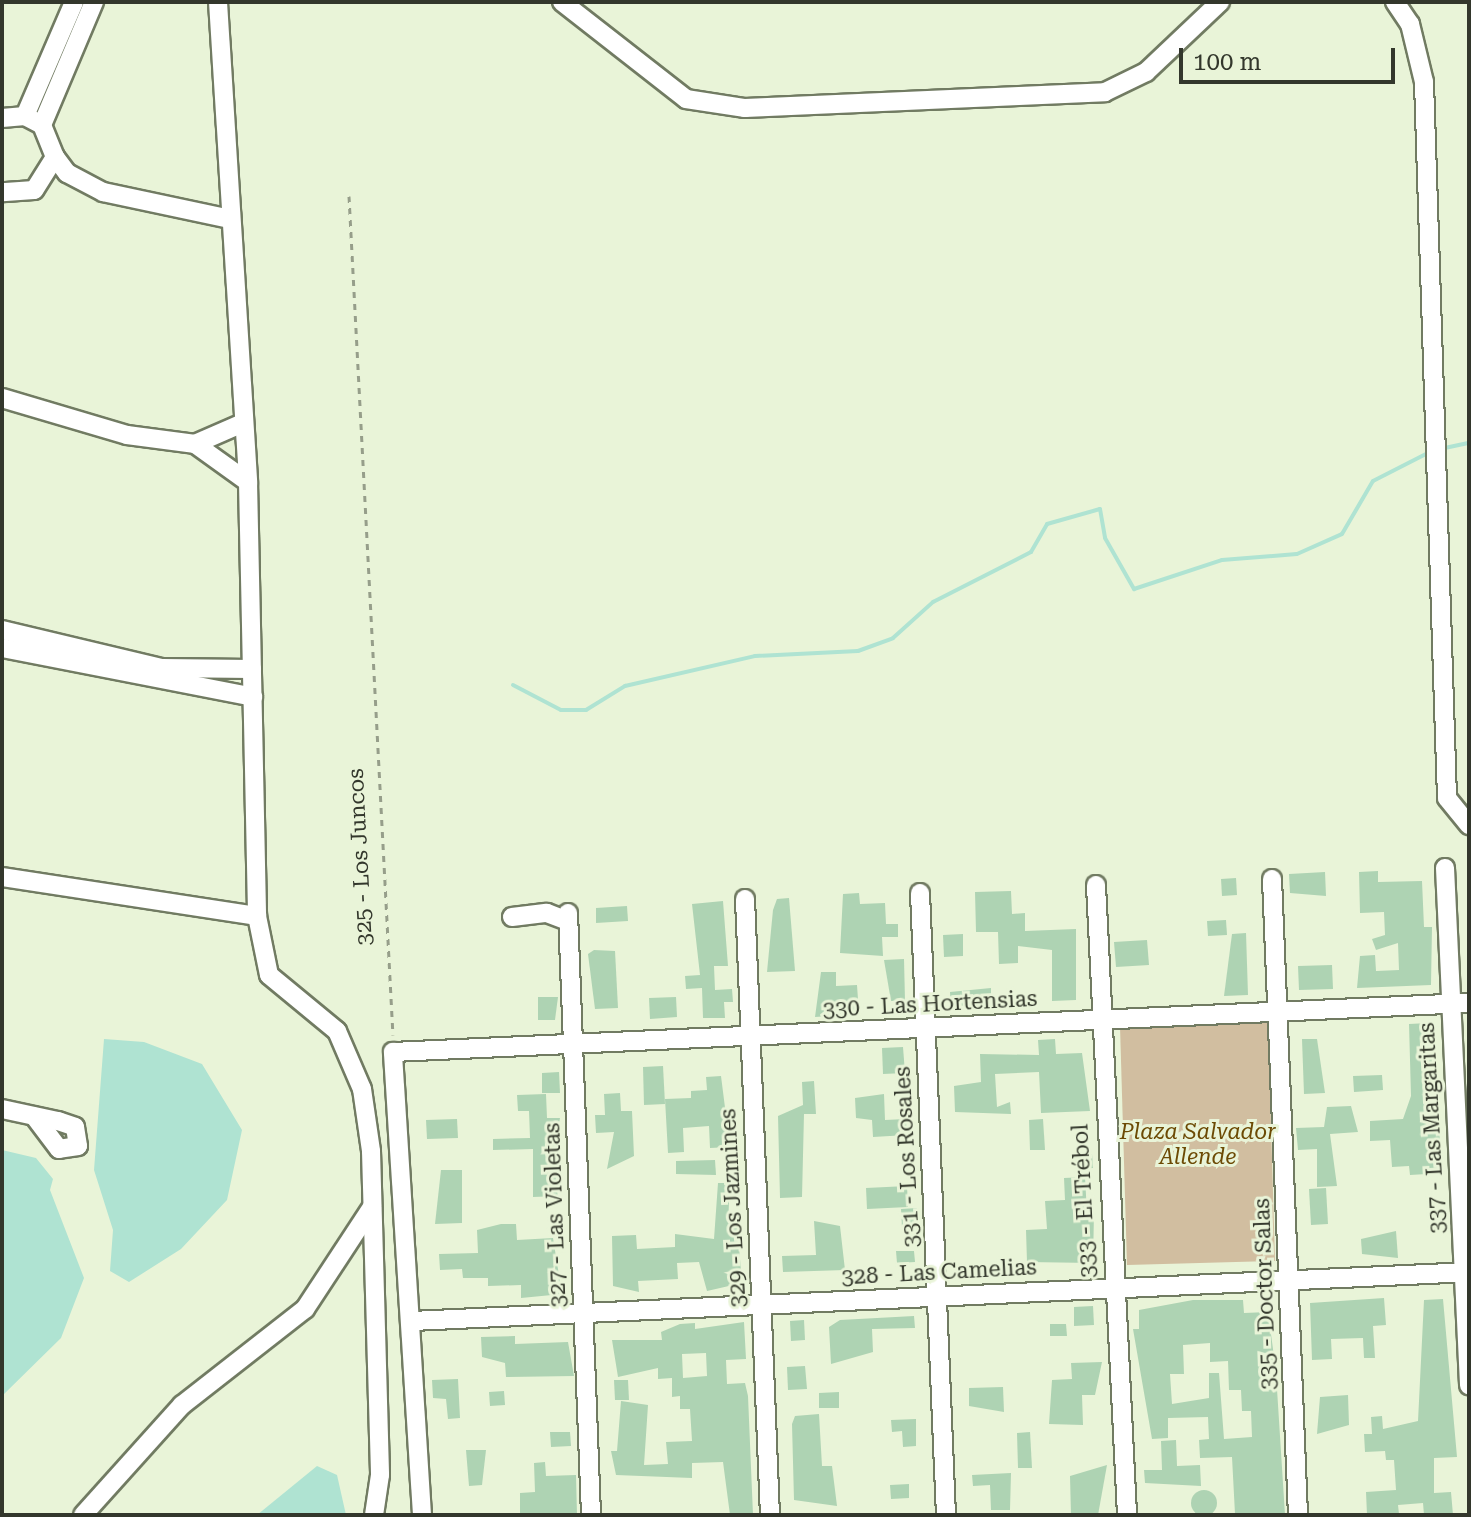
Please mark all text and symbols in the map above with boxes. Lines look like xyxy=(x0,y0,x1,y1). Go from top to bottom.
scale bar xyxy=(1183,32,1399,82)
text: 100 m xyxy=(1193,48,1261,76)
street label: 325 - Los Juncos xyxy=(342,768,378,946)
street label: 330 - Las Hortensias xyxy=(822,985,1038,1023)
street label: 337 - Las Margaritas xyxy=(1413,1022,1451,1234)
street label: 331 - Los Rosales xyxy=(889,1066,925,1248)
street label: 329 - Los Jazmines xyxy=(715,1108,751,1308)
park label: Plaza Salvador Allende xyxy=(1120,1118,1276,1170)
street label: 327 - Las Violetas xyxy=(539,1122,571,1308)
street label: 333 - El Trébol xyxy=(1067,1123,1101,1279)
street label: 335 - Doctor Salas xyxy=(1248,1198,1282,1390)
street label: 328 - Las Camelias xyxy=(841,1254,1037,1290)

